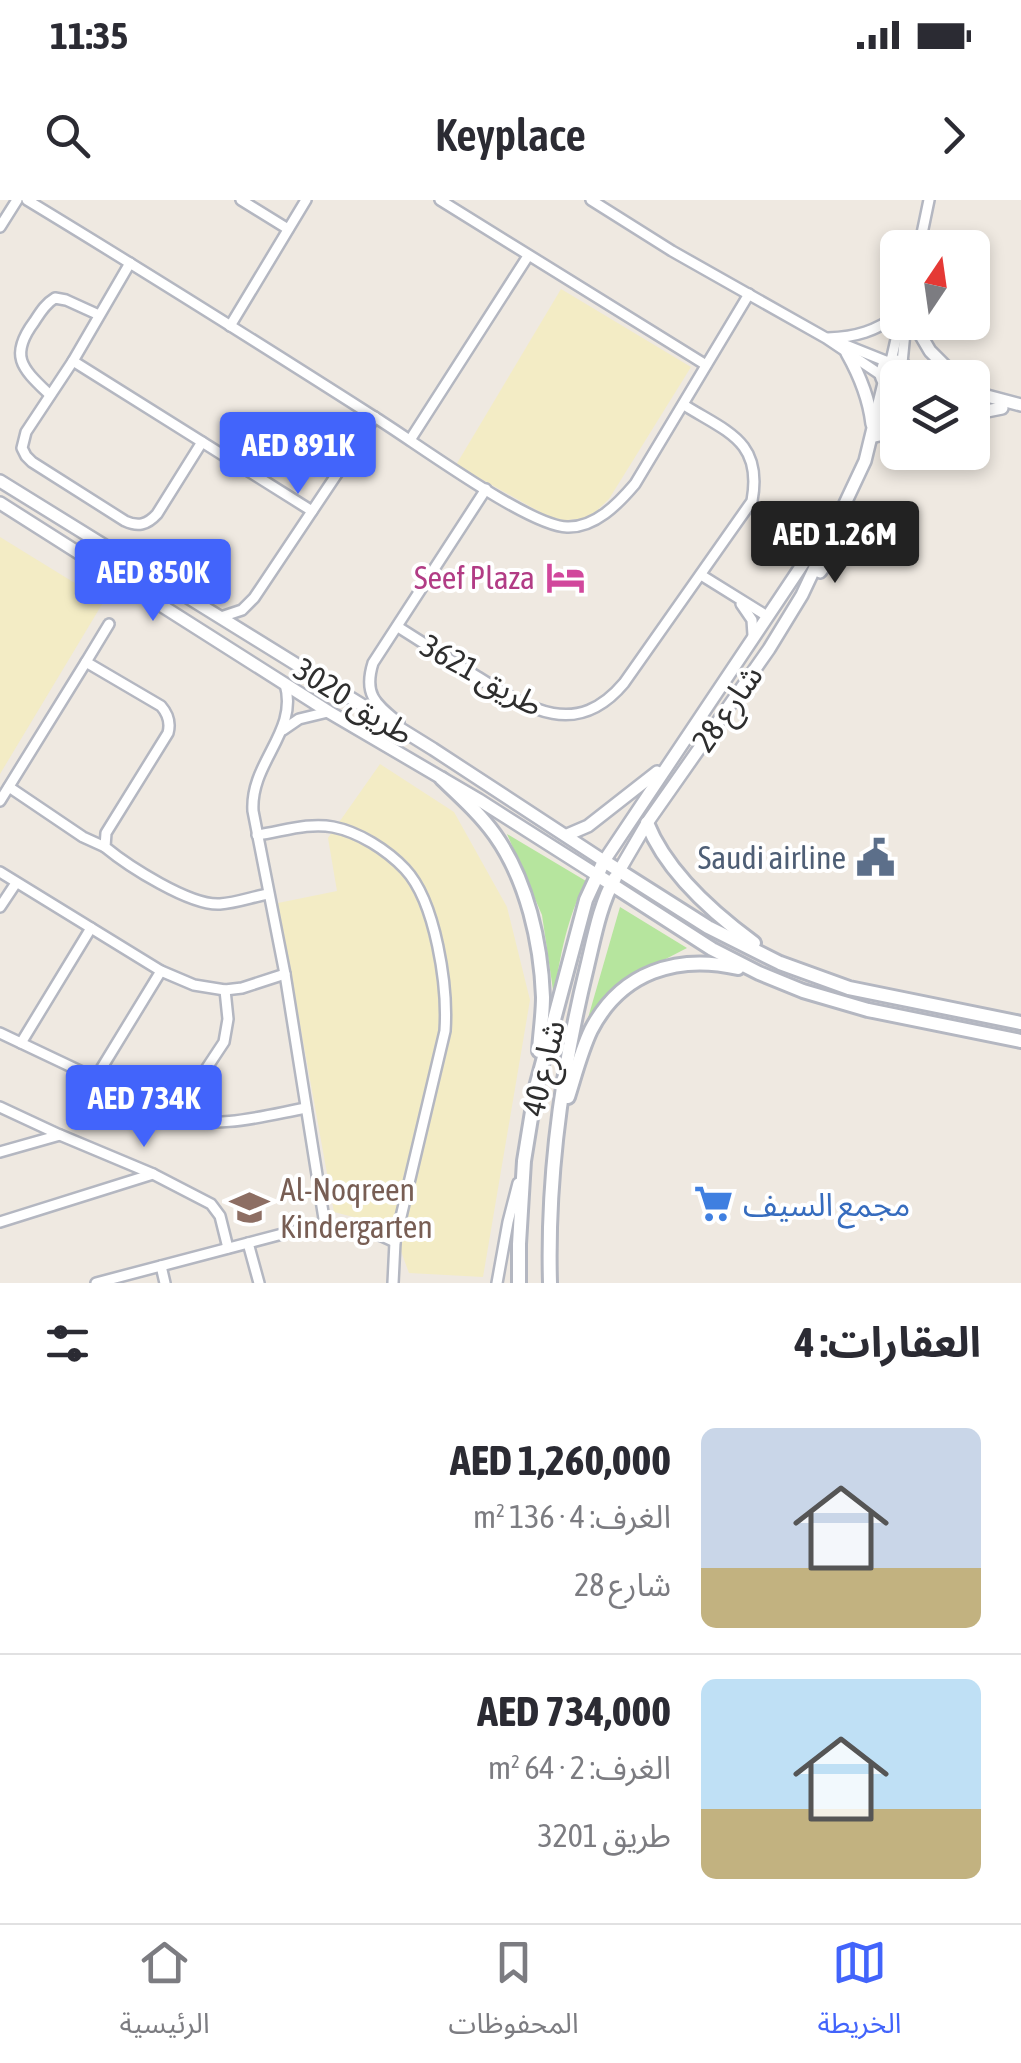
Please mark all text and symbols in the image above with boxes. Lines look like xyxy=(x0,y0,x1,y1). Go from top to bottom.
text: 11:35 xyxy=(50,14,128,57)
icon: search xyxy=(40,108,95,163)
icon: forward xyxy=(926,108,981,163)
text: Keyplace xyxy=(435,109,586,161)
north arrow xyxy=(880,230,990,340)
map controls xyxy=(880,230,990,470)
button: layers xyxy=(880,360,990,470)
pin: AED 891K xyxy=(195,412,401,497)
text: AED 891K xyxy=(242,426,354,463)
pin: AED 1.26M xyxy=(721,501,949,586)
text: AED 1.26M xyxy=(773,515,897,552)
pin: AED 850K xyxy=(50,539,256,624)
text: AED 850K xyxy=(97,553,209,590)
hotel icon: Seef Plaza xyxy=(544,556,586,598)
place label: Seef Plaza xyxy=(414,559,535,596)
street label: طريق 3621 xyxy=(414,626,549,725)
street label: طريق 3020 xyxy=(287,650,420,754)
street label: شارع 28 xyxy=(684,658,775,762)
public building icon: Saudi airline xyxy=(855,836,897,878)
place label: Saudi airline xyxy=(698,839,846,876)
street label: شارع 40 xyxy=(514,1017,578,1121)
pin: AED 734K xyxy=(41,1065,247,1150)
text: AED 734K xyxy=(88,1079,200,1116)
place label: Al-Noqreen Kindergarten xyxy=(280,1171,433,1245)
supermarket icon: مجمع السيف xyxy=(692,1183,734,1225)
school or university icon: Al-Noqreen Kindergarten xyxy=(229,1186,271,1228)
place label: مجمع السيف xyxy=(743,1186,910,1229)
icon: filters xyxy=(40,1316,95,1371)
text: العقارات: 4 xyxy=(795,1318,981,1366)
text: AED 1,260,000 xyxy=(450,1436,671,1484)
icon: home xyxy=(781,1468,901,1588)
text: الغرف: 4 · 136 m² xyxy=(473,1498,671,1535)
text: شارع 28 xyxy=(574,1566,671,1603)
text: AED 734,000 xyxy=(477,1687,671,1735)
icon: home xyxy=(781,1719,901,1839)
text: الغرف: 2 · 64 m² xyxy=(488,1749,671,1786)
text: طريق 3201 xyxy=(538,1817,671,1854)
tab: الرئيسية xyxy=(120,1935,210,2054)
tab: المحفوظات xyxy=(449,1935,579,2054)
tab: الخريطة xyxy=(818,1935,901,2054)

